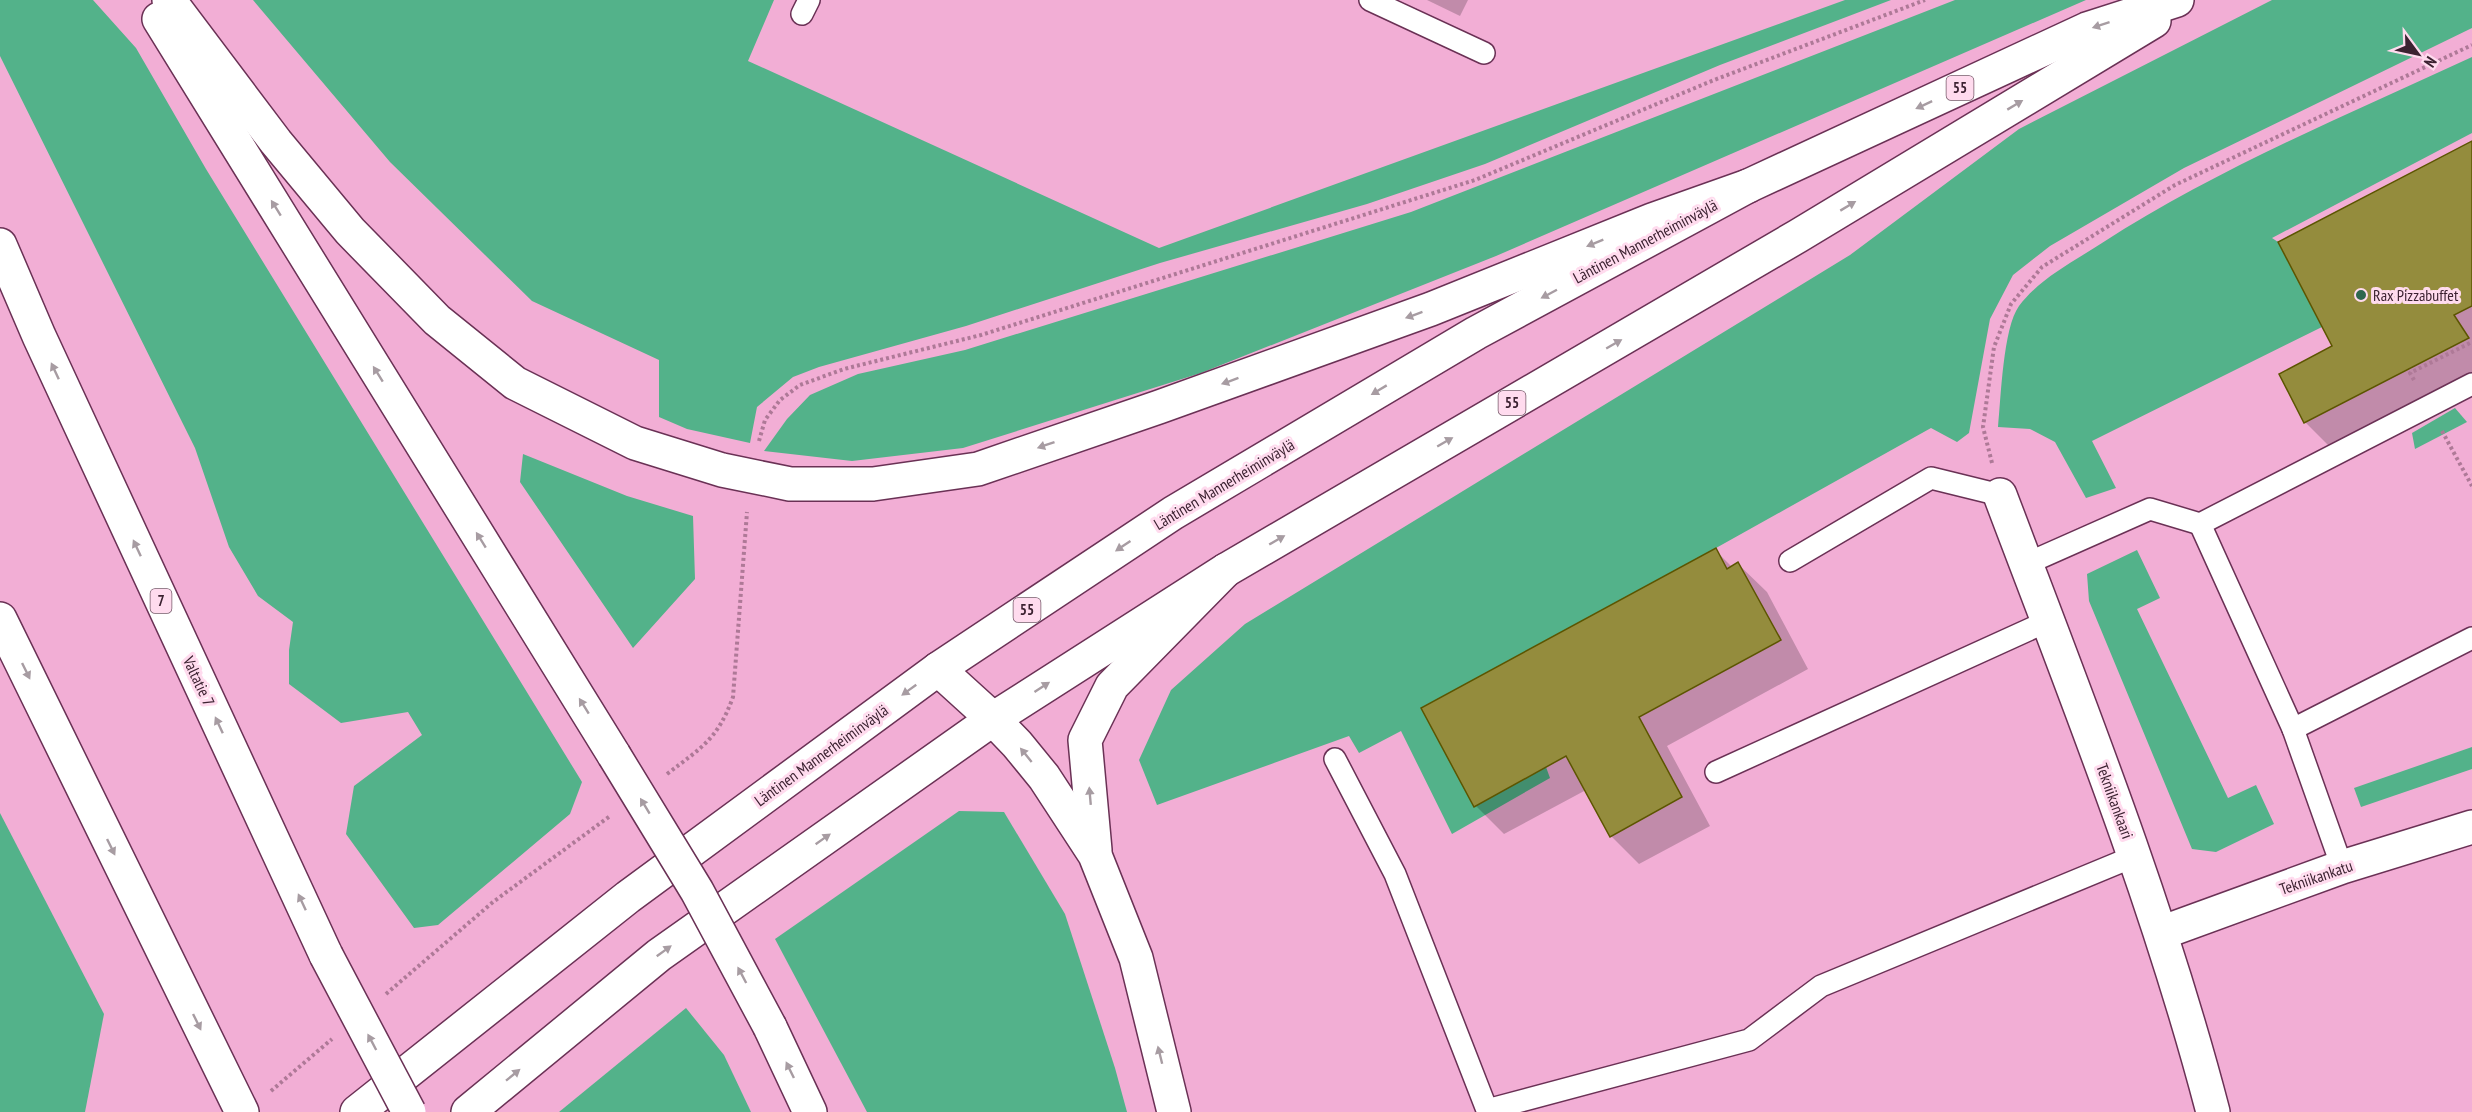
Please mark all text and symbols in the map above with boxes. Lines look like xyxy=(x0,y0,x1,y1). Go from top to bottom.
one-way arrow xyxy=(2092,20,2110,30)
north arrow xyxy=(2388,24,2448,84)
text: N xyxy=(2420,53,2441,71)
road number: 55 xyxy=(1946,76,1974,100)
one-way arrow xyxy=(2007,99,2023,110)
one-way arrow xyxy=(1915,100,1932,109)
street label: Läntinen Mannerheiminväylä xyxy=(1569,195,1721,287)
one-way arrow xyxy=(270,200,281,216)
one-way arrow xyxy=(1840,200,1856,211)
one-way arrow xyxy=(1585,238,1603,248)
place label: Rax Pizzabuffet xyxy=(2373,285,2459,305)
marker: Rax Pizzabuffet xyxy=(2354,288,2368,302)
one-way arrow xyxy=(1540,289,1557,299)
one-way arrow xyxy=(1404,310,1422,320)
one-way arrow xyxy=(1605,339,1622,349)
one-way arrow xyxy=(51,363,60,380)
one-way arrow xyxy=(373,366,384,382)
one-way arrow xyxy=(1221,377,1239,387)
one-way arrow xyxy=(1371,385,1387,396)
road number: 55 xyxy=(1498,391,1526,415)
street label: Läntinen Mannerheiminväylä xyxy=(1150,434,1298,534)
one-way arrow xyxy=(1437,437,1454,447)
one-way arrow xyxy=(1037,441,1055,451)
one-way arrow xyxy=(475,532,486,548)
one-way arrow xyxy=(1268,535,1285,545)
one-way arrow xyxy=(133,540,142,557)
one-way arrow xyxy=(1115,541,1131,552)
road number: 7 xyxy=(150,589,172,613)
road number: 55 xyxy=(1014,598,1040,622)
street label: Valtatie 7 xyxy=(178,652,219,709)
one-way arrow xyxy=(21,663,30,680)
one-way arrow xyxy=(1034,681,1050,693)
one-way arrow xyxy=(902,684,917,696)
one-way arrow xyxy=(578,697,589,714)
street label: Läntinen Mannerheiminväylä xyxy=(750,700,892,810)
one-way arrow xyxy=(215,717,224,734)
one-way arrow xyxy=(1020,747,1032,762)
street label: Tekniikankaari xyxy=(2092,761,2138,841)
one-way arrow xyxy=(1085,787,1095,806)
one-way arrow xyxy=(640,798,651,814)
one-way arrow xyxy=(815,833,831,845)
one-way arrow xyxy=(107,838,116,855)
street label: Tekniikankatu xyxy=(2277,855,2355,899)
one-way arrow xyxy=(297,893,306,910)
one-way arrow xyxy=(657,946,672,958)
one-way arrow xyxy=(737,967,747,984)
one-way arrow xyxy=(192,1013,202,1030)
one-way arrow xyxy=(367,1033,377,1050)
one-way arrow xyxy=(1155,1046,1165,1064)
one-way arrow xyxy=(785,1061,795,1078)
one-way arrow xyxy=(505,1068,521,1081)

